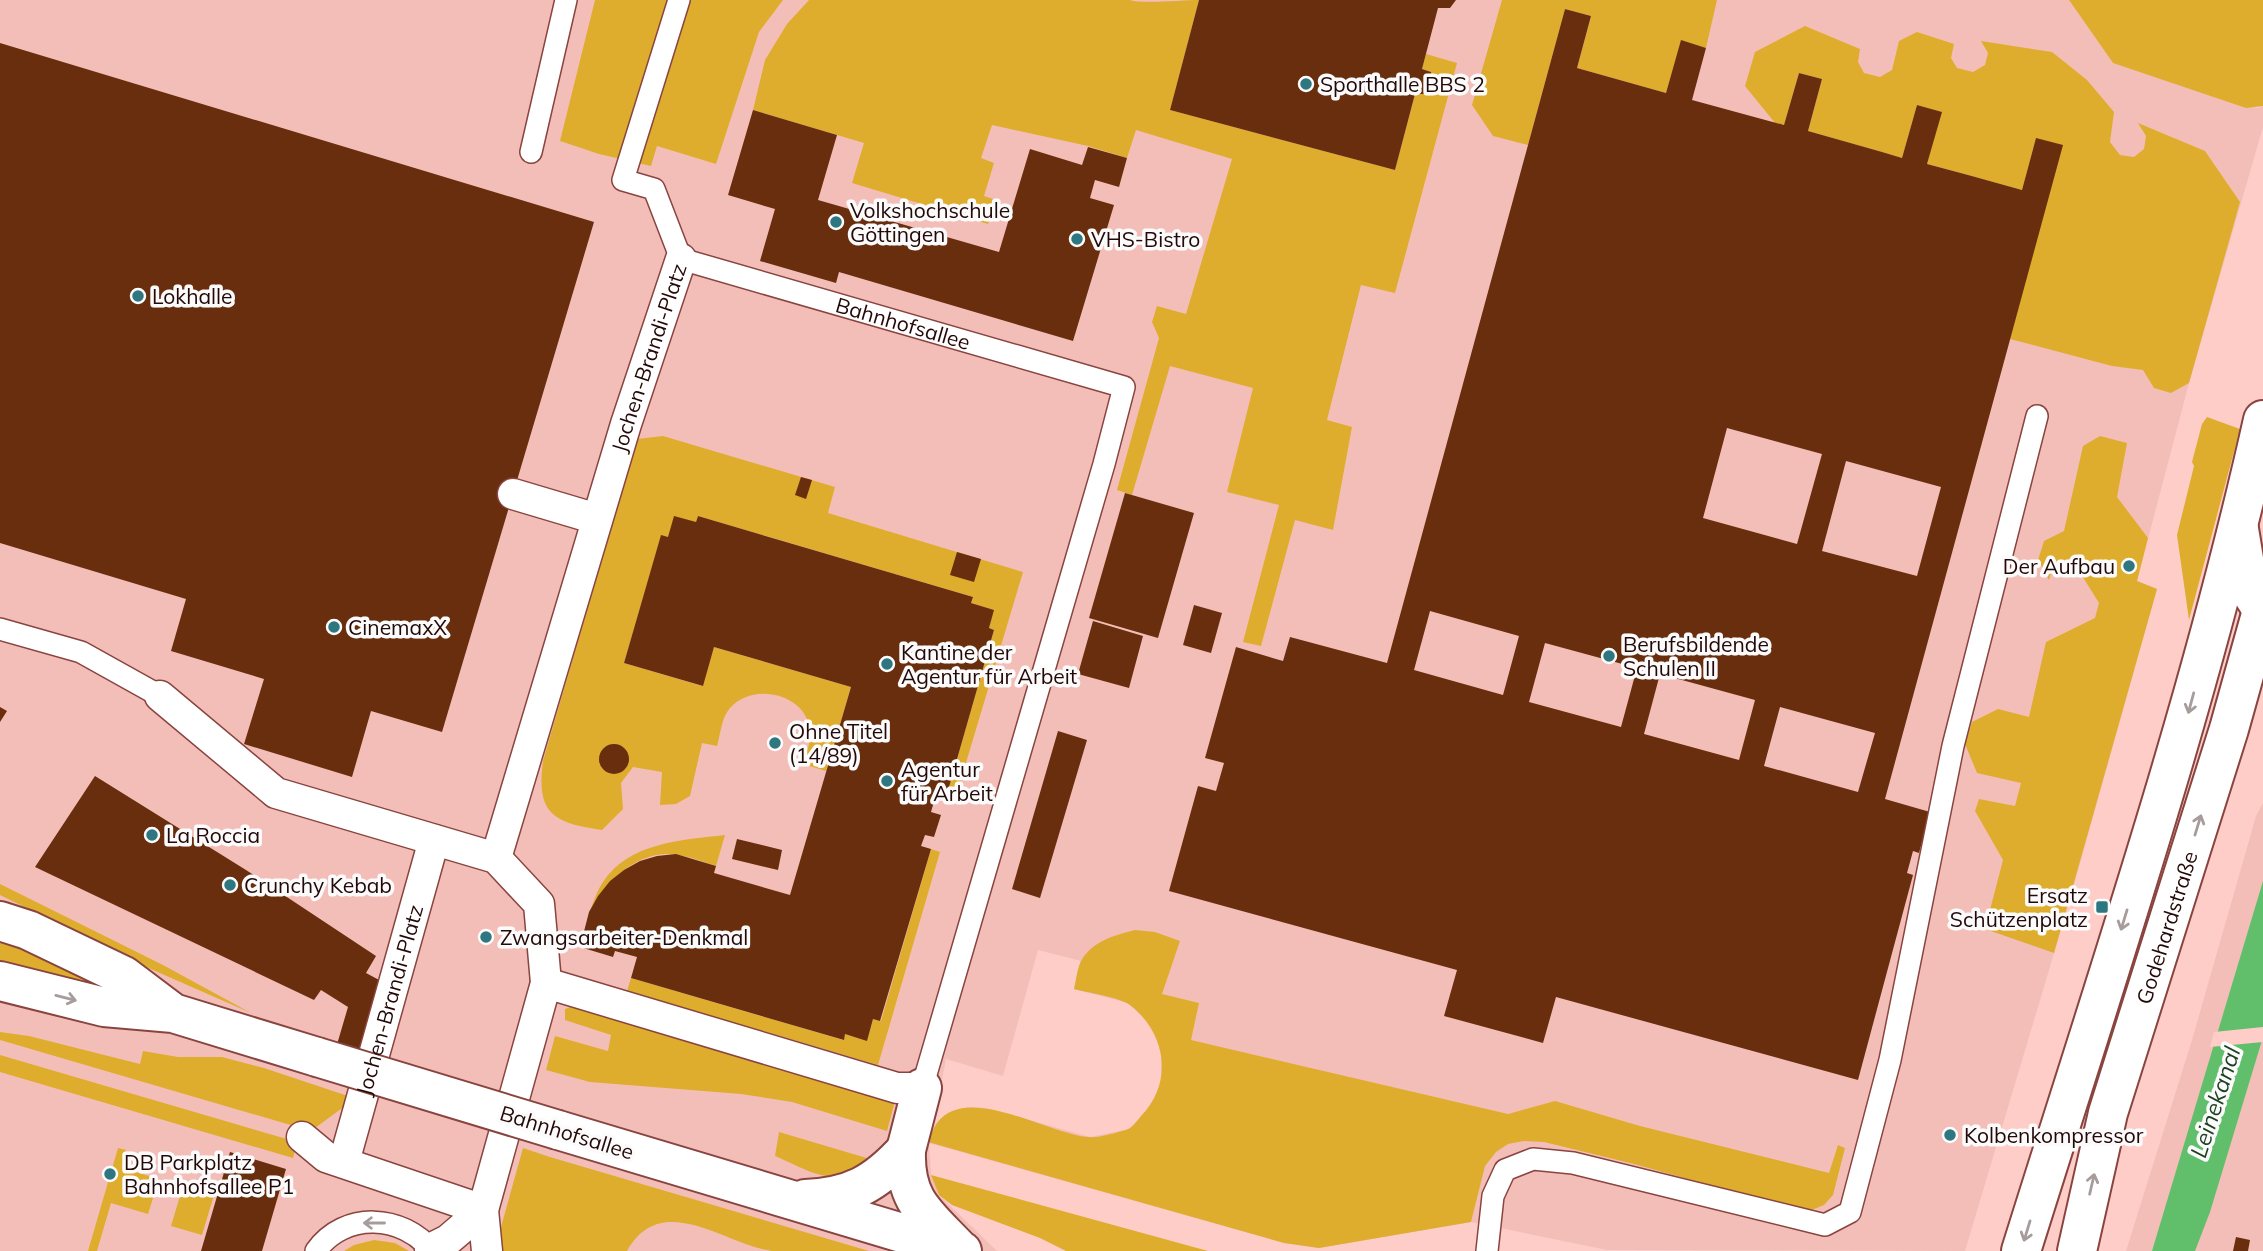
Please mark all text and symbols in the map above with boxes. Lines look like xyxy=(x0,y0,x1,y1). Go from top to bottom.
place label: Sporthalle BBS 2 xyxy=(1320,71,1485,97)
marker: Sporthalle BBS 2 xyxy=(1298,76,1314,92)
place label: Volkshochschule Göttingen xyxy=(850,197,1010,247)
marker: Volkshochschule Göttingen xyxy=(828,214,844,230)
place label: VHS-Bistro xyxy=(1091,226,1200,252)
marker: VHS-Bistro xyxy=(1069,231,1085,247)
street label: Jochen-Brandi-Platz xyxy=(605,260,692,455)
place label: Lokhalle xyxy=(152,283,232,309)
marker: Lokhalle xyxy=(130,288,146,304)
street label: Bahnhofsallee xyxy=(833,291,973,355)
place label: Der Aufbau xyxy=(2003,553,2115,579)
marker: Der Aufbau xyxy=(2121,558,2137,574)
place label: CinemaxX xyxy=(348,614,447,640)
marker: CinemaxX xyxy=(326,619,342,635)
place label: Berufsbildende Schulen II xyxy=(1623,631,1769,681)
place label: Kantine der Agentur für Arbeit xyxy=(901,639,1077,689)
marker: Berufsbildende Schulen II xyxy=(1601,648,1617,664)
marker: Kantine der Agentur für Arbeit xyxy=(879,656,895,672)
one-way arrow xyxy=(2184,691,2197,714)
place label: Ohne Titel (14/89) xyxy=(789,718,888,768)
marker: Ohne Titel (14/89) xyxy=(767,735,783,751)
place label: Agentur für Arbeit xyxy=(901,756,993,806)
marker: Agentur für Arbeit xyxy=(879,773,895,789)
one-way arrow xyxy=(2193,815,2206,837)
place label: La Roccia xyxy=(166,822,260,848)
marker: La Roccia xyxy=(144,827,160,843)
street label: Godehardstraße xyxy=(2130,848,2203,1007)
place label: Crunchy Kebab xyxy=(244,872,392,898)
marker: Crunchy Kebab xyxy=(222,877,238,893)
place label: Ersatz Schützenplatz xyxy=(1950,882,2088,932)
marker: Ersatz Schützenplatz xyxy=(2094,899,2110,915)
street label: Jochen-Brandi-Platz xyxy=(350,902,428,1099)
one-way arrow xyxy=(2117,909,2130,931)
place label: Zwangsarbeiter-Denkmal xyxy=(500,924,748,950)
marker: Zwangsarbeiter-Denkmal xyxy=(478,929,494,945)
one-way arrow xyxy=(54,992,77,1005)
water label: Leinekanal xyxy=(2183,1042,2247,1161)
street label: Bahnhofsallee xyxy=(497,1099,637,1165)
place label: Kolbenkompressor xyxy=(1964,1122,2144,1148)
marker: Kolbenkompressor xyxy=(1942,1127,1958,1143)
place label: DB Parkplatz Bahnhofsallee P1 xyxy=(124,1149,294,1199)
marker: DB Parkplatz Bahnhofsallee P1 xyxy=(102,1166,118,1182)
one-way arrow xyxy=(2086,1173,2100,1196)
one-way arrow xyxy=(363,1216,386,1230)
one-way arrow xyxy=(2020,1220,2033,1242)

